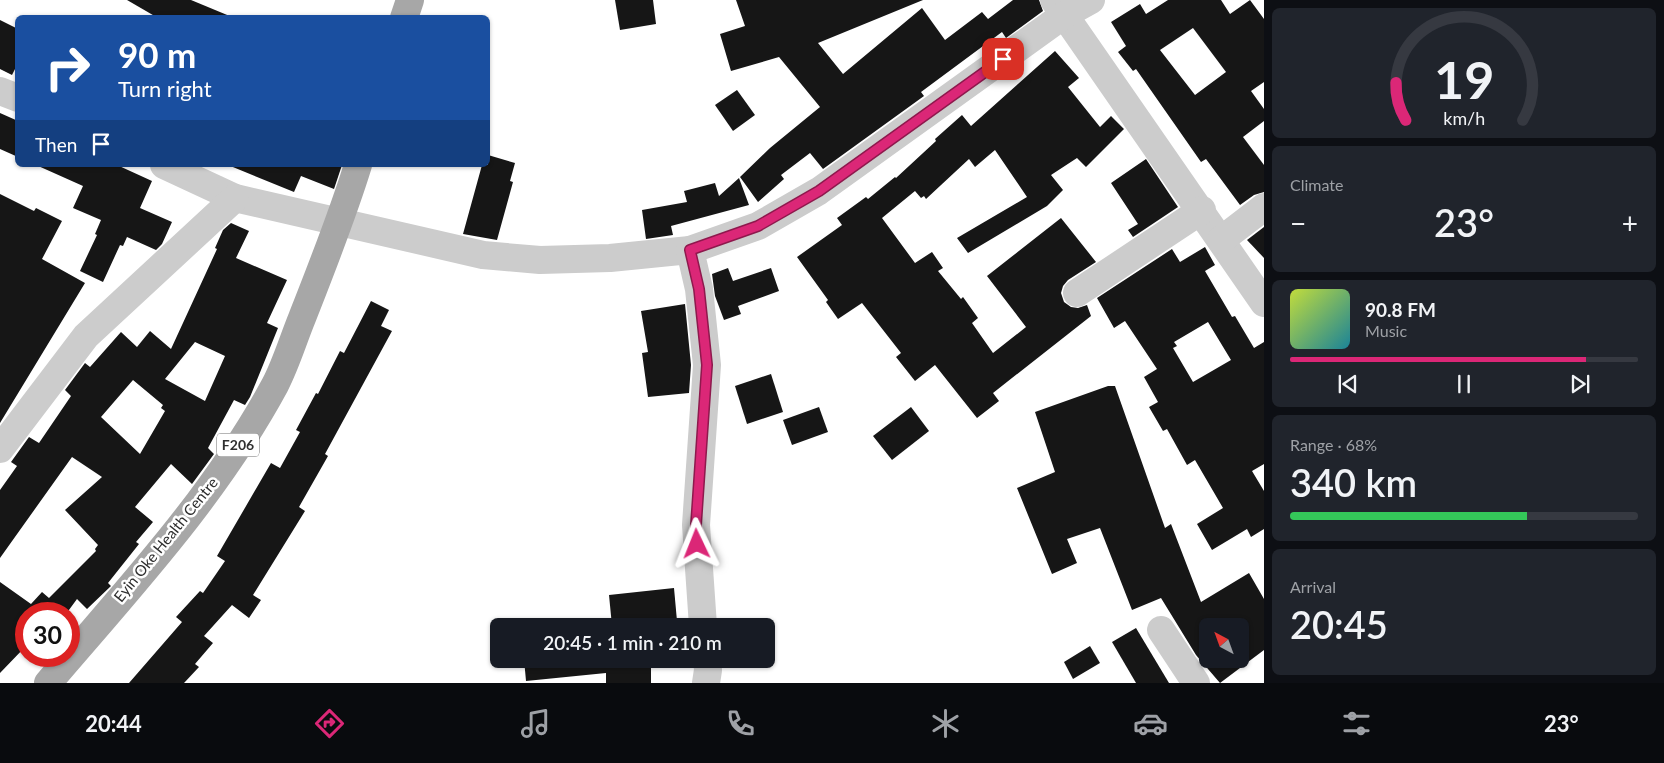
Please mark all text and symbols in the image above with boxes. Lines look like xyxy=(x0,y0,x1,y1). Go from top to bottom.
text: 90 m xyxy=(118,33,196,75)
icon: right xyxy=(35,35,100,100)
pin xyxy=(982,38,1024,80)
icon: arrive xyxy=(989,45,1017,73)
text: 19 xyxy=(1434,48,1494,110)
text: Turn right xyxy=(118,75,212,102)
text: km/h xyxy=(1443,107,1485,129)
icon: arrive xyxy=(87,130,115,158)
text: Then xyxy=(35,133,77,156)
text: Climate xyxy=(1290,175,1343,194)
text: 23° xyxy=(1434,199,1494,245)
text: − xyxy=(1290,206,1306,240)
text: + xyxy=(1622,206,1638,240)
text: 90.8 FM xyxy=(1365,298,1436,321)
text: Music xyxy=(1365,321,1407,340)
icon: previous xyxy=(1334,370,1362,398)
icon: pause xyxy=(1450,370,1478,398)
icon: next xyxy=(1566,370,1594,398)
road number: F206 xyxy=(217,434,259,456)
text: Range · 68% xyxy=(1290,435,1377,454)
text: 340 km xyxy=(1290,459,1417,505)
street label: Eyin Oke Health Centre xyxy=(109,473,221,605)
position arrow xyxy=(670,517,722,569)
text: Arrival xyxy=(1290,577,1336,596)
text: 20:45 xyxy=(1290,601,1388,647)
speed limit sign: 30 xyxy=(15,602,80,667)
north arrow xyxy=(1199,618,1249,668)
map controls xyxy=(1199,618,1249,668)
text: 20:45 · 1 min · 210 m xyxy=(543,631,722,654)
icon: directions xyxy=(312,706,347,741)
icon: music xyxy=(518,706,553,741)
icon: phone xyxy=(723,706,758,741)
icon: climate xyxy=(928,706,963,741)
icon: car xyxy=(1133,706,1168,741)
icon: filters xyxy=(1339,706,1374,741)
text: 20:44 xyxy=(85,710,142,737)
text: 23° xyxy=(1544,710,1579,737)

